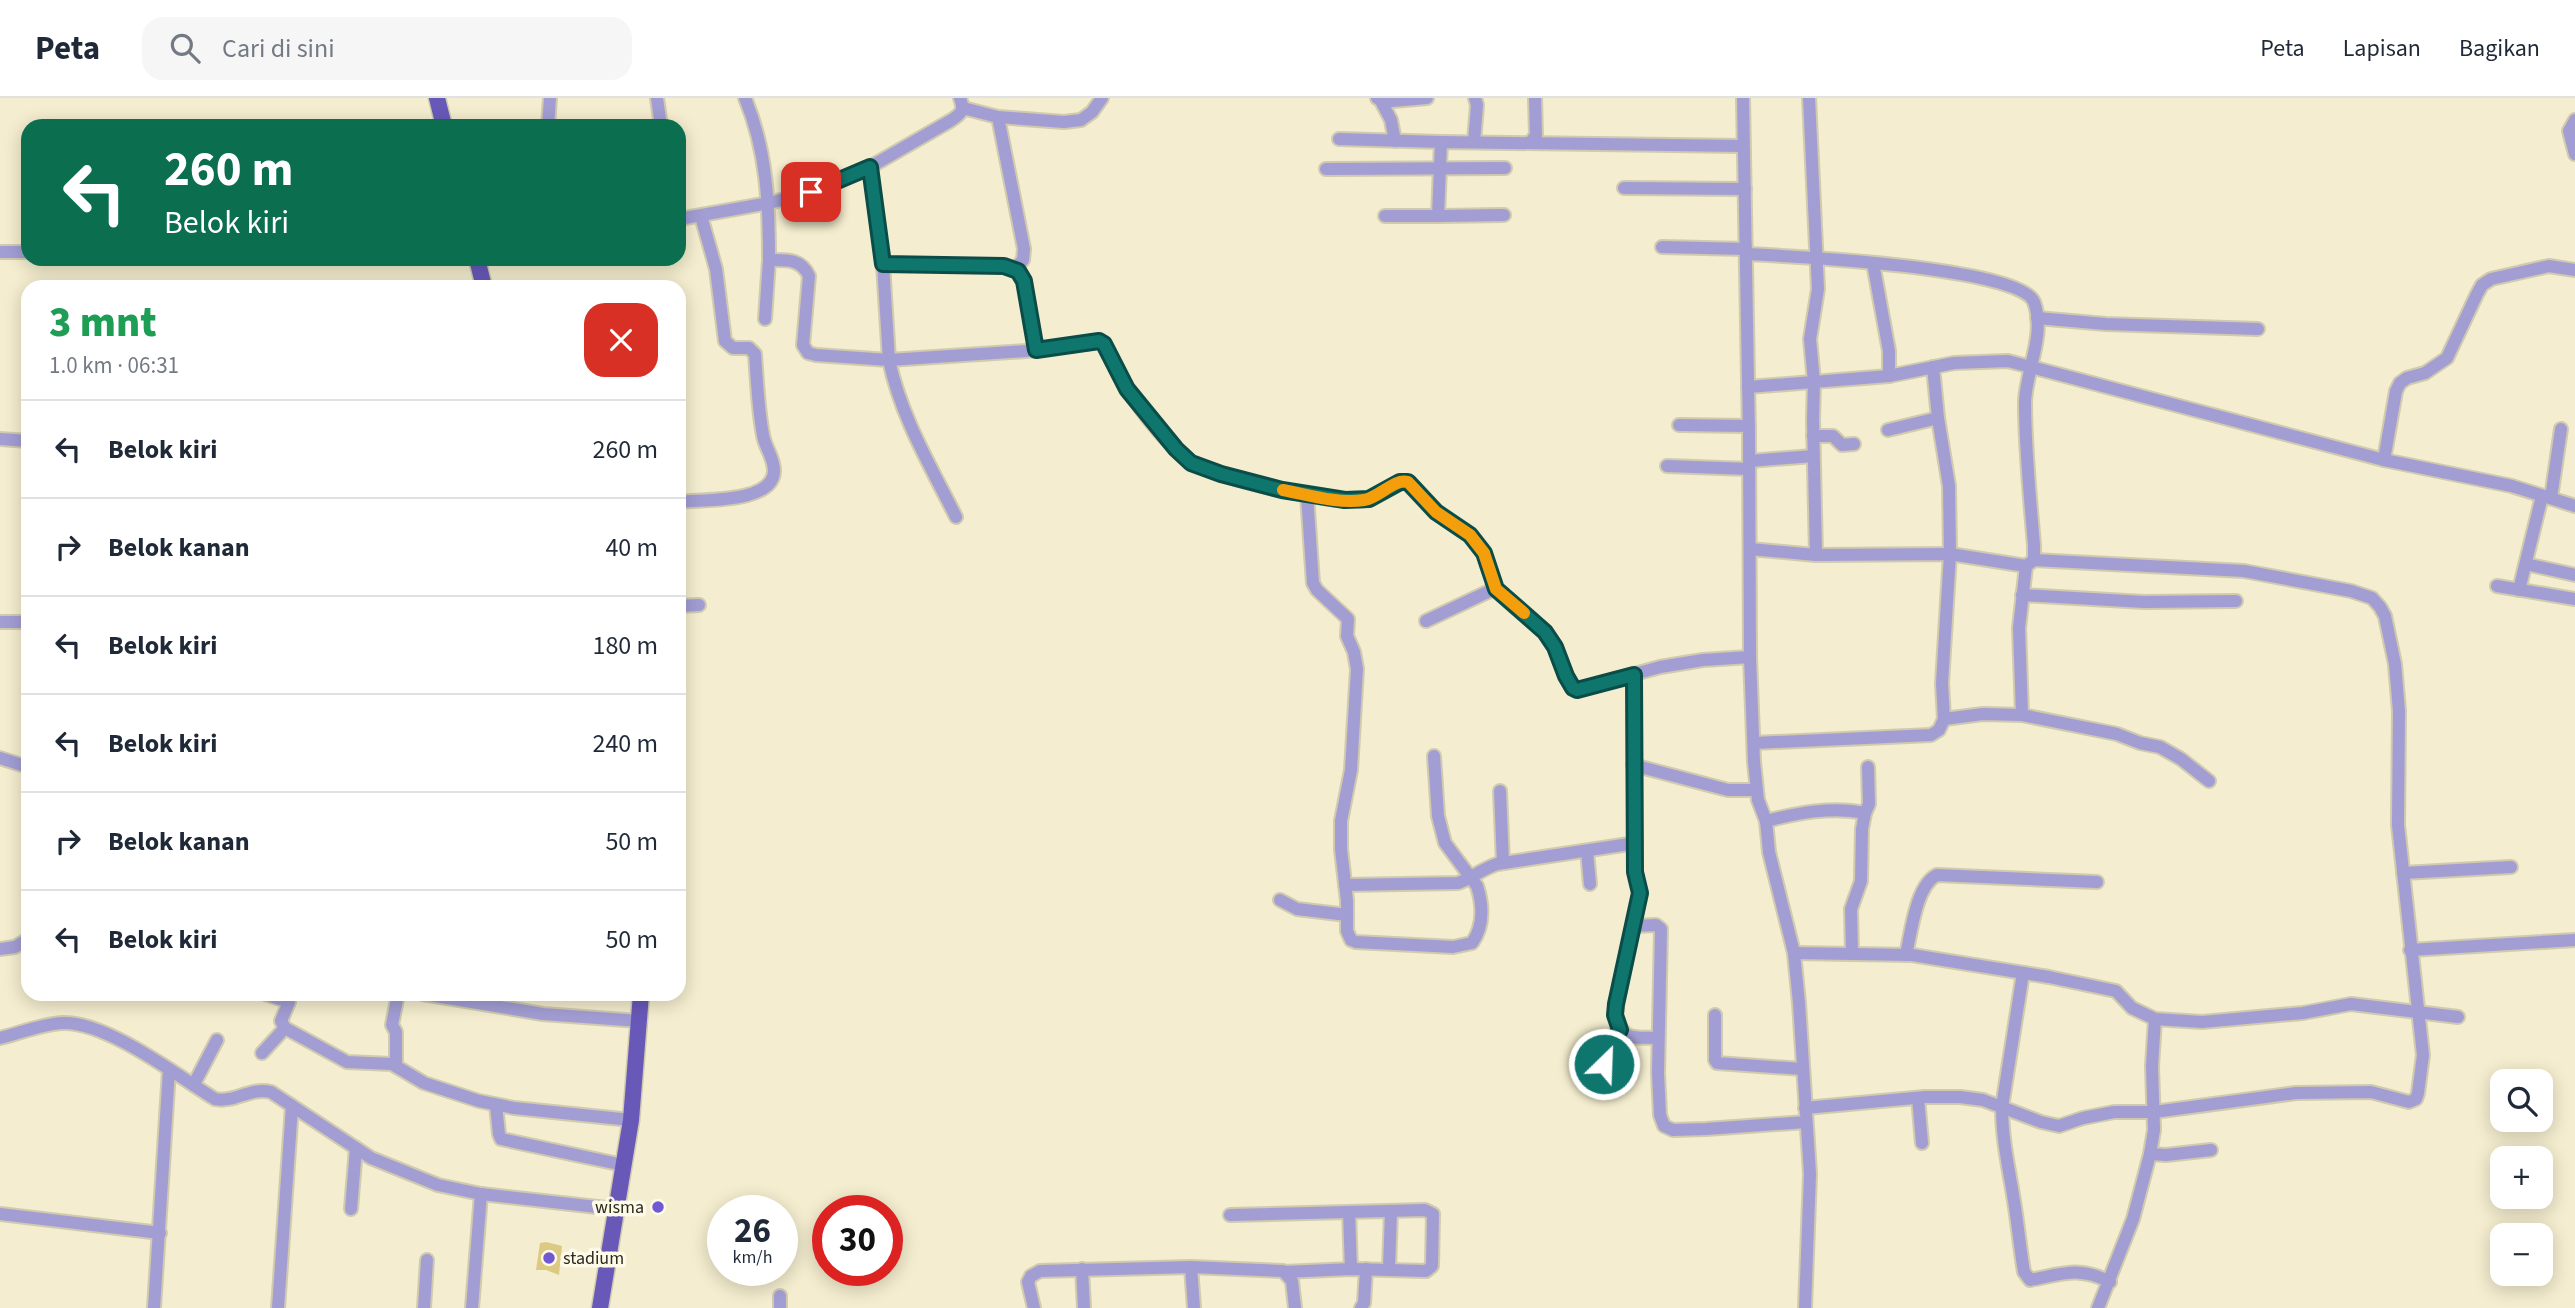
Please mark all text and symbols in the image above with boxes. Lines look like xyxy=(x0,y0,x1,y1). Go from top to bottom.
search box xyxy=(142,17,632,80)
text: Peta xyxy=(35,25,100,72)
icon: search xyxy=(166,29,204,67)
text: Cari di sini xyxy=(222,30,335,67)
text: Peta xyxy=(2260,31,2305,66)
text: Lapisan xyxy=(2343,31,2421,66)
text: Bagikan xyxy=(2459,31,2540,66)
text: 260 m xyxy=(164,135,293,205)
icon: left xyxy=(49,147,140,238)
pin xyxy=(781,162,841,222)
icon: arrive xyxy=(792,173,830,211)
text: Belok kiri xyxy=(164,200,289,246)
text: 3 mnt xyxy=(49,293,157,353)
button: close xyxy=(584,303,658,377)
text: 1.0 km · 06:31 xyxy=(49,349,179,382)
icon: left xyxy=(49,430,87,468)
text: Belok kiri xyxy=(108,431,217,468)
text: 260 m xyxy=(592,431,658,468)
icon: right xyxy=(49,528,87,566)
text: Belok kanan xyxy=(108,529,250,566)
text: 40 m xyxy=(605,529,658,566)
icon: left xyxy=(49,626,87,664)
text: Belok kiri xyxy=(108,627,217,664)
text: 180 m xyxy=(592,627,658,664)
icon: left xyxy=(49,724,87,762)
text: Belok kiri xyxy=(108,725,217,762)
text: 240 m xyxy=(592,725,658,762)
icon: right xyxy=(49,822,87,860)
text: Belok kanan xyxy=(108,823,250,860)
text: 50 m xyxy=(605,823,658,860)
icon: left xyxy=(49,920,87,958)
text: Belok kiri xyxy=(108,921,217,958)
text: 50 m xyxy=(605,921,658,958)
position arrow xyxy=(1567,1027,1641,1101)
map controls xyxy=(2490,1069,2553,1286)
button: search xyxy=(2490,1069,2553,1132)
button: + xyxy=(2490,1146,2553,1209)
place label: wisma xyxy=(595,1195,644,1220)
speed limit sign: 30 xyxy=(812,1195,903,1286)
marker: wisma xyxy=(650,1199,666,1215)
text: 26 xyxy=(734,1206,771,1256)
button: − xyxy=(2490,1223,2553,1286)
text: km/h xyxy=(733,1245,772,1270)
place label: stadium xyxy=(563,1246,624,1271)
marker: stadium xyxy=(541,1250,557,1266)

